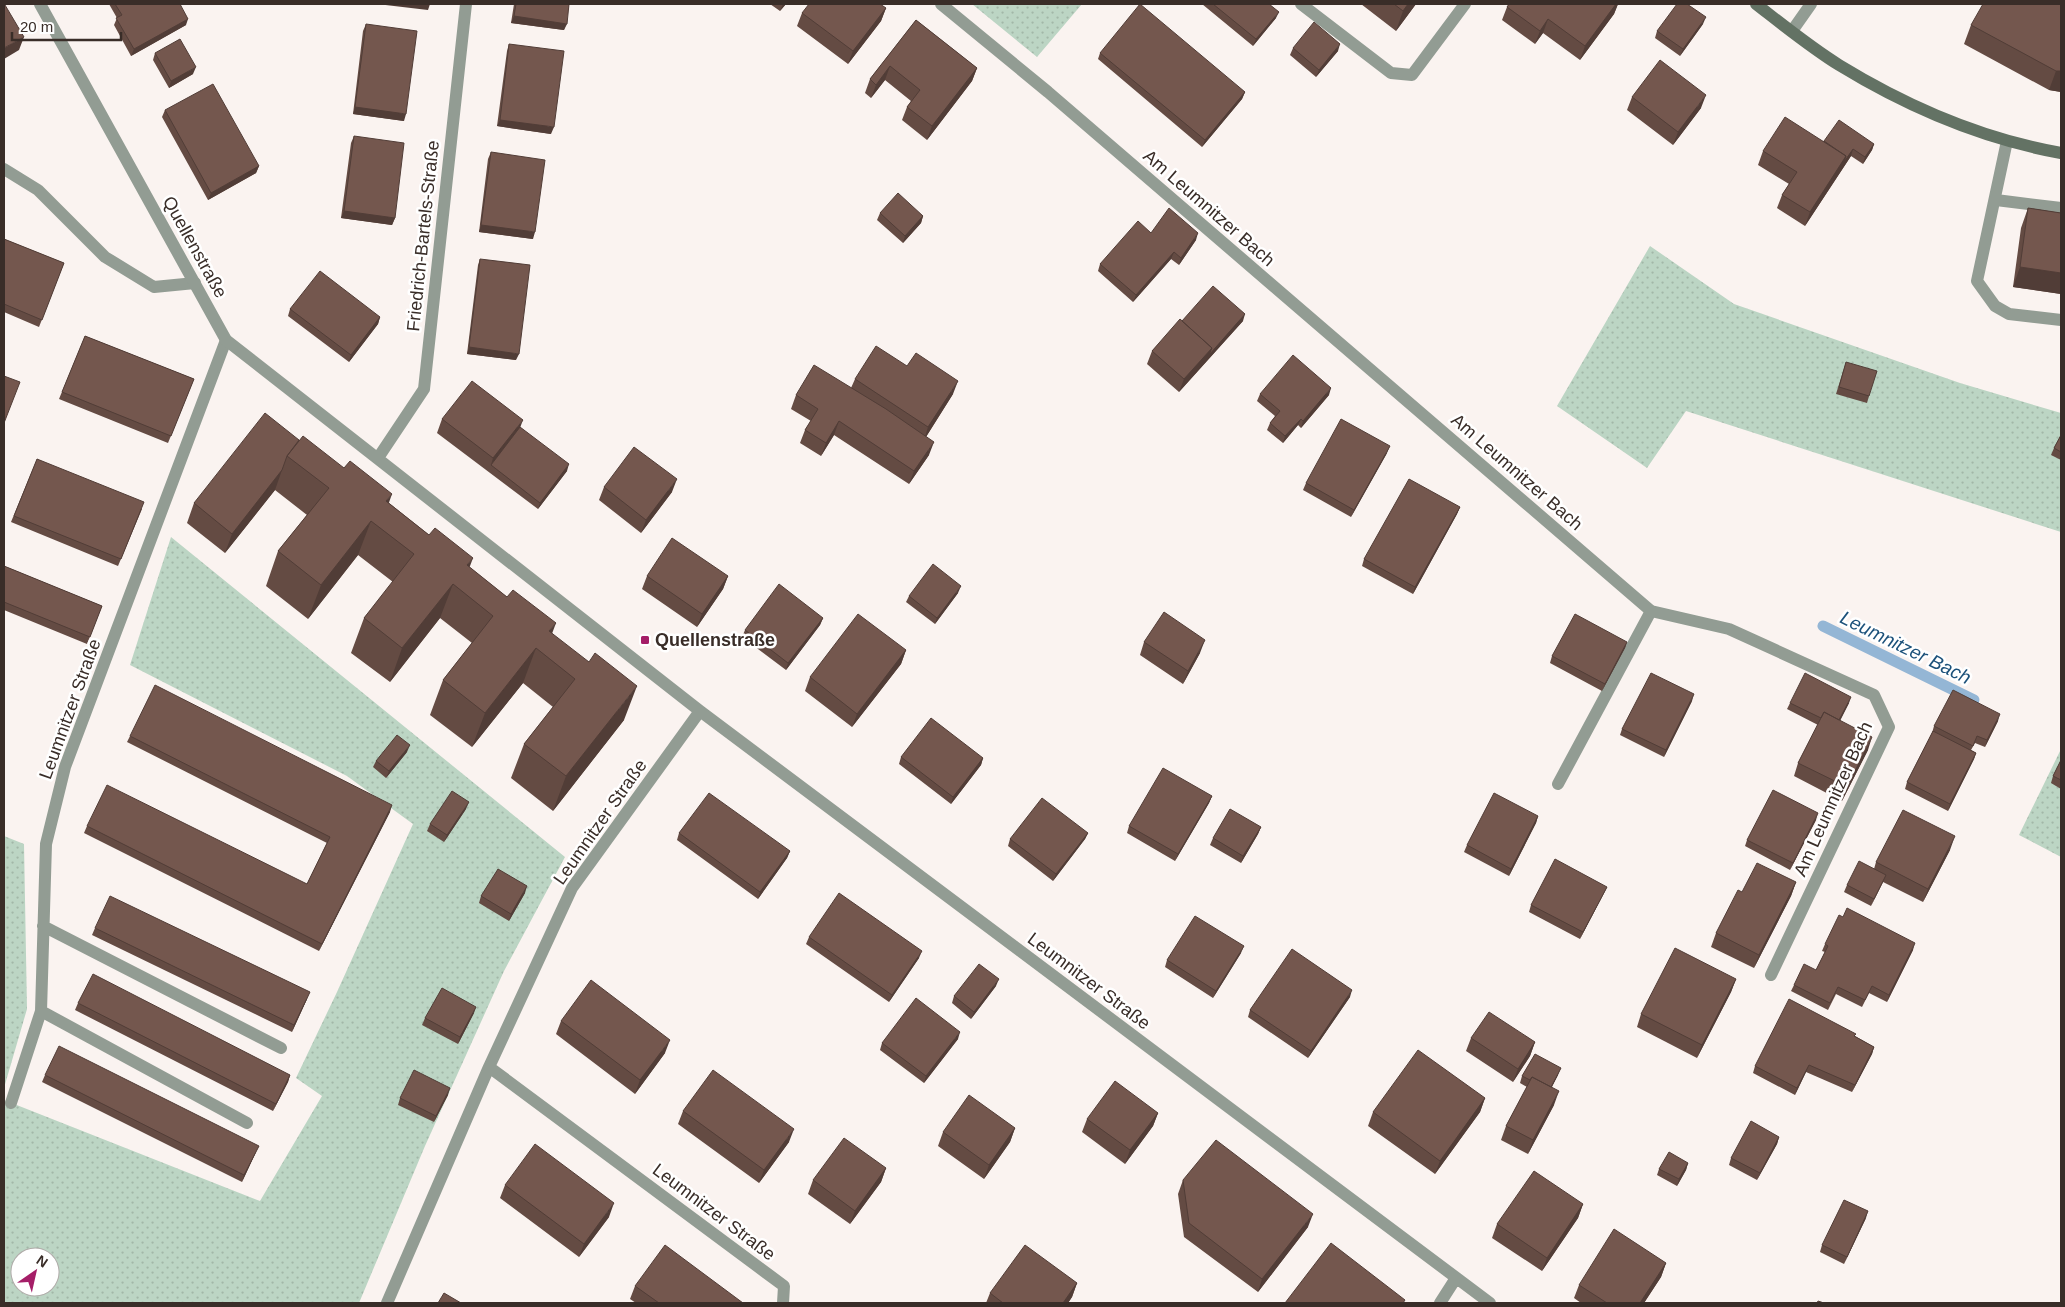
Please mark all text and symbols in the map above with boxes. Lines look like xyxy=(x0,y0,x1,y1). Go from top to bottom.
scale bar xyxy=(12,10,121,42)
text: 20 m xyxy=(20,18,53,35)
street label: Friedrich-Bartels-Straße xyxy=(403,139,443,333)
street label: Am Leumnitzer Bach xyxy=(1139,146,1279,270)
street label: Quellenstraße xyxy=(159,193,231,301)
street label: Am Leumnitzer Bach xyxy=(1447,410,1587,534)
water label: Leumnitzer Bach xyxy=(1837,607,1974,688)
place label: Quellenstraße xyxy=(655,630,775,650)
marker: Quellenstraße xyxy=(639,634,651,646)
street label: Leumnitzer Straße xyxy=(35,636,105,782)
street label: Am Leumnitzer Bach xyxy=(1790,719,1876,879)
street label: Leumnitzer Straße xyxy=(549,756,651,888)
street label: Leumnitzer Straße xyxy=(1024,928,1154,1034)
street label: Leumnitzer Straße xyxy=(649,1159,779,1265)
north arrow xyxy=(10,1247,60,1297)
text: N xyxy=(34,1252,51,1271)

